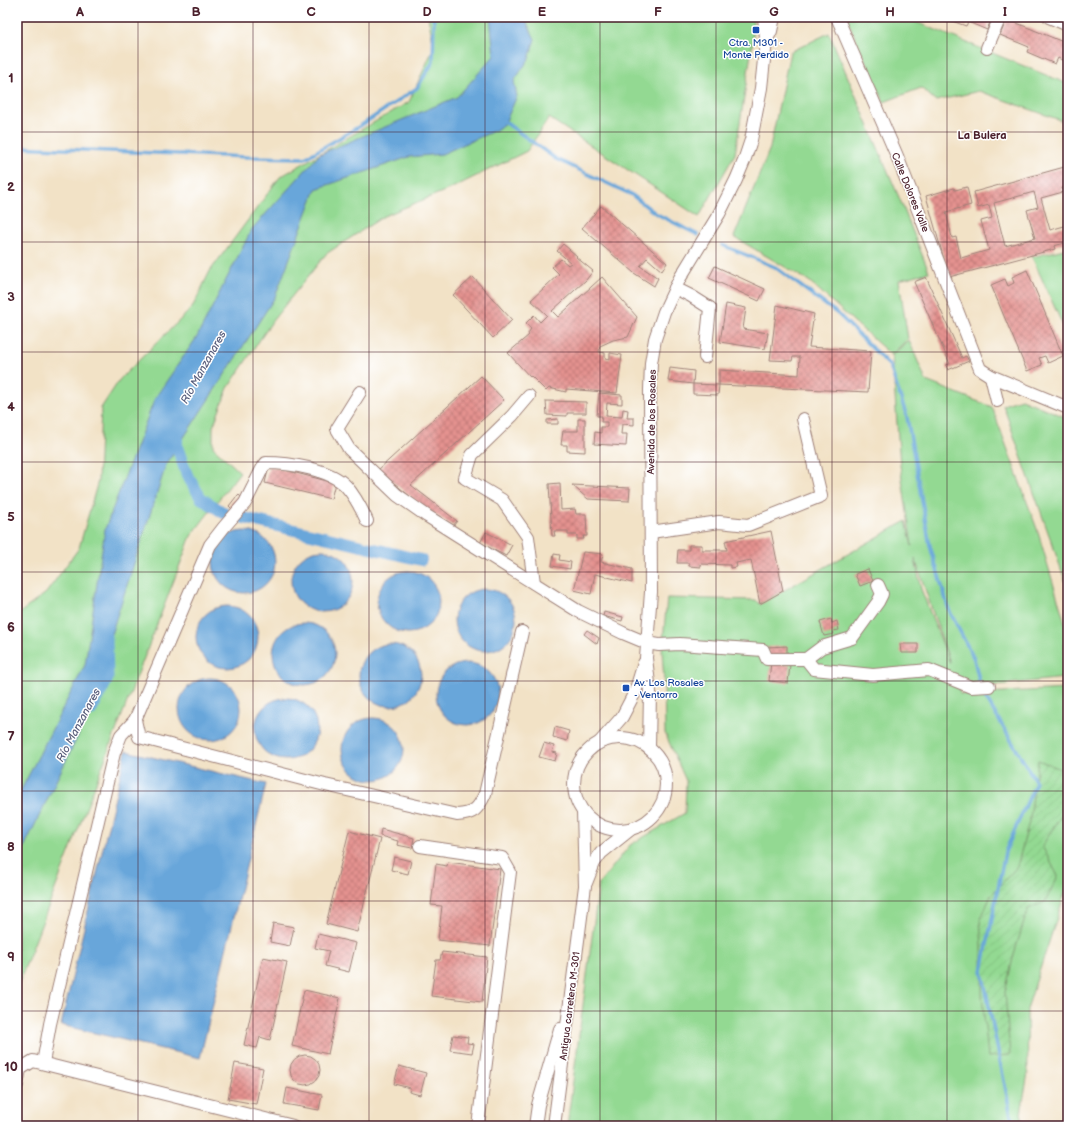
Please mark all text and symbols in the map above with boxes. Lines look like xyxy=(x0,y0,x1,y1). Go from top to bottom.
text: A xyxy=(75,4,84,20)
text: B xyxy=(191,4,201,20)
text: C xyxy=(306,4,316,20)
text: D xyxy=(422,4,432,20)
text: E xyxy=(538,4,547,20)
text: F xyxy=(654,4,662,20)
text: G xyxy=(769,4,779,20)
text: H xyxy=(885,4,895,20)
text: I xyxy=(1003,4,1007,20)
marker: Ctra. M301 - Monte Perdido xyxy=(751,25,761,35)
place label: Ctra. M301 - Monte Perdido xyxy=(723,37,789,61)
text: 1 xyxy=(8,70,14,86)
district label: La Bulera xyxy=(958,129,1006,142)
street label: Calle Dolores Valle xyxy=(889,151,931,234)
text: 2 xyxy=(7,179,15,195)
text: 3 xyxy=(7,289,15,305)
water label: Río Manzanares xyxy=(178,328,229,406)
street label: Avenida de los Rosales xyxy=(645,369,659,475)
text: 4 xyxy=(7,399,15,415)
text: 5 xyxy=(7,509,15,525)
text: 6 xyxy=(7,619,15,635)
place label: Av. Los Rosales - Ventorro xyxy=(634,677,704,701)
marker: Av. Los Rosales - Ventorro xyxy=(621,683,631,693)
water label: Río Manzanares xyxy=(54,686,103,764)
text: 7 xyxy=(7,729,15,745)
text: 8 xyxy=(7,839,15,855)
text: 9 xyxy=(7,949,15,965)
street label: Antigua carretera M-301 xyxy=(557,951,583,1061)
text: 10 xyxy=(4,1059,18,1075)

